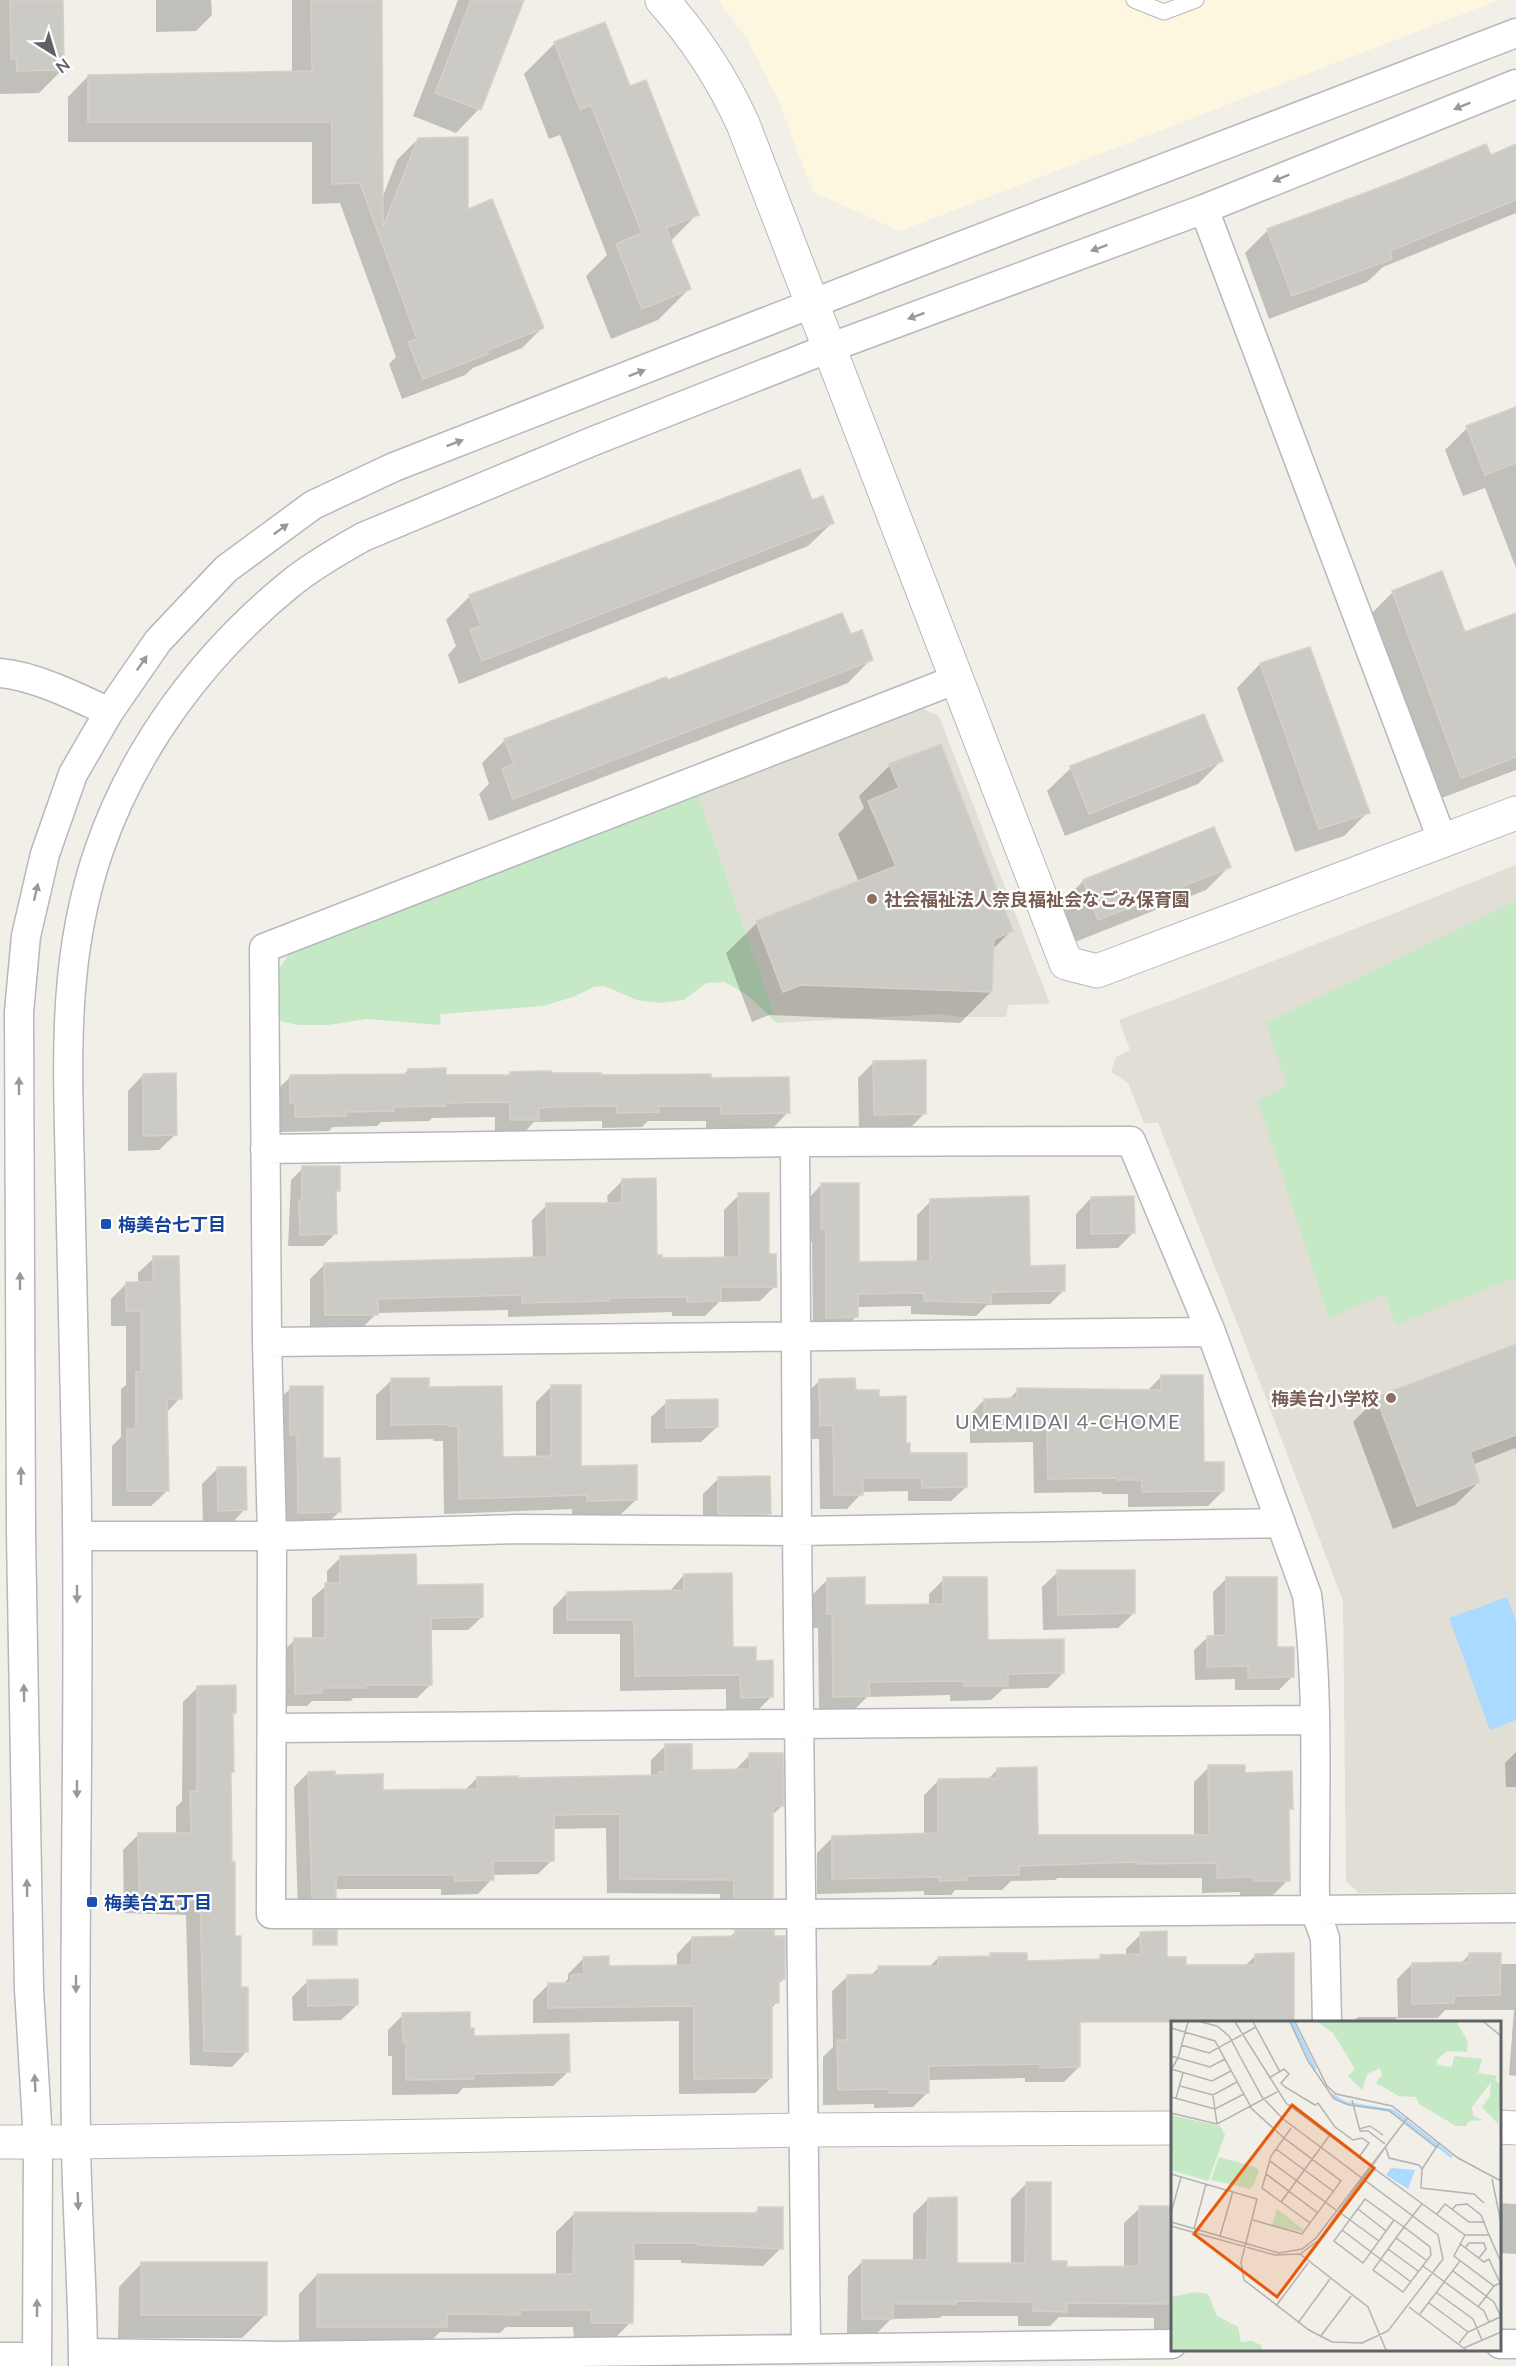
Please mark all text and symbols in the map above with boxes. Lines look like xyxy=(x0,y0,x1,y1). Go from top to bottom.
north arrow xyxy=(24,24,84,84)
text: N xyxy=(53,55,74,78)
one-way arrow xyxy=(1452,101,1470,111)
one-way arrow xyxy=(1271,174,1289,184)
one-way arrow xyxy=(1090,244,1108,254)
one-way arrow xyxy=(907,311,925,321)
one-way arrow xyxy=(629,368,647,378)
one-way arrow xyxy=(447,438,465,448)
one-way arrow xyxy=(273,523,289,535)
one-way arrow xyxy=(136,656,148,672)
one-way arrow xyxy=(32,882,41,901)
place label: 社会福祉法人奈良福祉会なごみ保育園 xyxy=(884,888,1190,910)
marker: 社会福祉法人奈良福祉会なごみ保育園 xyxy=(865,892,879,906)
one-way arrow xyxy=(14,1076,24,1095)
place label: 梅美台七丁目 xyxy=(118,1213,226,1235)
marker: 梅美台七丁目 xyxy=(99,1217,113,1231)
one-way arrow xyxy=(15,1271,25,1290)
place label: 梅美台小学校 xyxy=(1271,1387,1379,1409)
marker: 梅美台小学校 xyxy=(1384,1391,1398,1405)
district label: UMEMIDAI 4-CHOME xyxy=(955,1409,1181,1433)
one-way arrow xyxy=(16,1466,26,1485)
one-way arrow xyxy=(73,1585,82,1604)
one-way arrow xyxy=(19,1684,28,1703)
one-way arrow xyxy=(72,1780,82,1799)
one-way arrow xyxy=(22,1879,32,1898)
place label: 梅美台五丁目 xyxy=(104,1891,212,1913)
marker: 梅美台五丁目 xyxy=(85,1895,99,1909)
one-way arrow xyxy=(71,1975,81,1994)
inset map xyxy=(1171,2021,1501,2351)
one-way arrow xyxy=(30,2073,39,2092)
one-way arrow xyxy=(73,2191,82,2210)
one-way arrow xyxy=(32,2298,42,2317)

